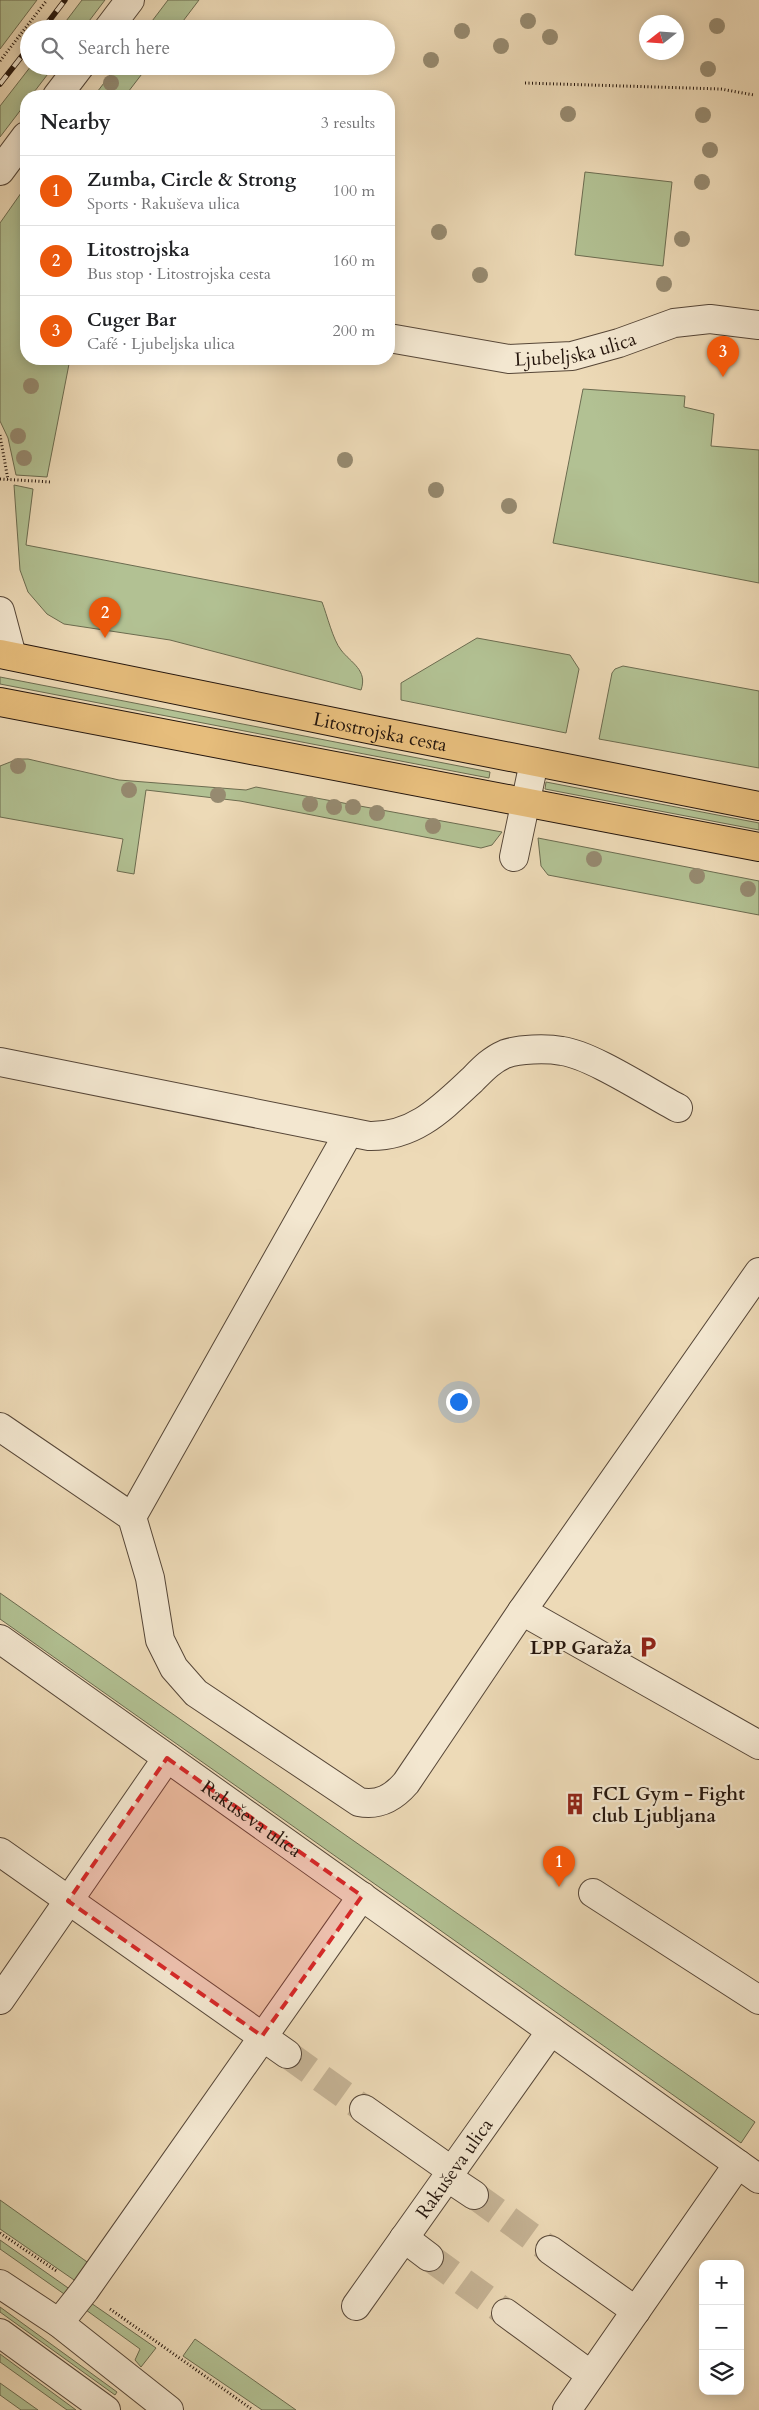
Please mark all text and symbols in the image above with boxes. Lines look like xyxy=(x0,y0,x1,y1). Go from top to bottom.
north arrow xyxy=(639,15,684,60)
search box xyxy=(20,20,395,75)
icon: search xyxy=(38,34,66,62)
text: Search here xyxy=(78,35,170,61)
text: Nearby xyxy=(40,108,111,137)
text: 3 results xyxy=(321,112,375,134)
text: Zumba, Circle & Strong xyxy=(87,167,296,193)
text: 1 xyxy=(52,180,60,202)
text: 100 m xyxy=(333,180,375,202)
text: Sports · Rakuševa ulica xyxy=(87,193,240,215)
text: Litostrojska xyxy=(87,237,190,263)
text: 2 xyxy=(52,250,60,272)
text: 160 m xyxy=(333,250,375,272)
text: Bus stop · Litostrojska cesta xyxy=(87,263,271,285)
text: Cuger Bar xyxy=(87,307,176,333)
text: 3 xyxy=(52,320,60,342)
text: 200 m xyxy=(333,320,375,342)
street label: Ljubeljska ulica xyxy=(514,326,640,373)
text: Café · Ljubeljska ulica xyxy=(87,333,235,355)
pin: 3 xyxy=(707,336,739,377)
pin: 2 xyxy=(89,597,121,638)
street label: Litostrojska cesta xyxy=(311,706,449,758)
your location xyxy=(446,1389,472,1415)
parking icon: LPP Garaža xyxy=(635,1634,661,1660)
place label: LPP Garaža xyxy=(530,1635,633,1661)
street label: Rakuševa ulica xyxy=(196,1774,307,1864)
place label: FCL Gym - Fight club Ljubljana xyxy=(592,1781,745,1829)
building icon: FCL Gym - Fight club Ljubljana xyxy=(562,1791,588,1817)
pin: 1 xyxy=(543,1846,575,1887)
street label: Rakuševa ulica xyxy=(410,2113,499,2224)
map controls xyxy=(699,2260,744,2395)
button: + xyxy=(699,2260,744,2305)
button: − xyxy=(699,2305,744,2350)
button: layers xyxy=(699,2350,744,2395)

